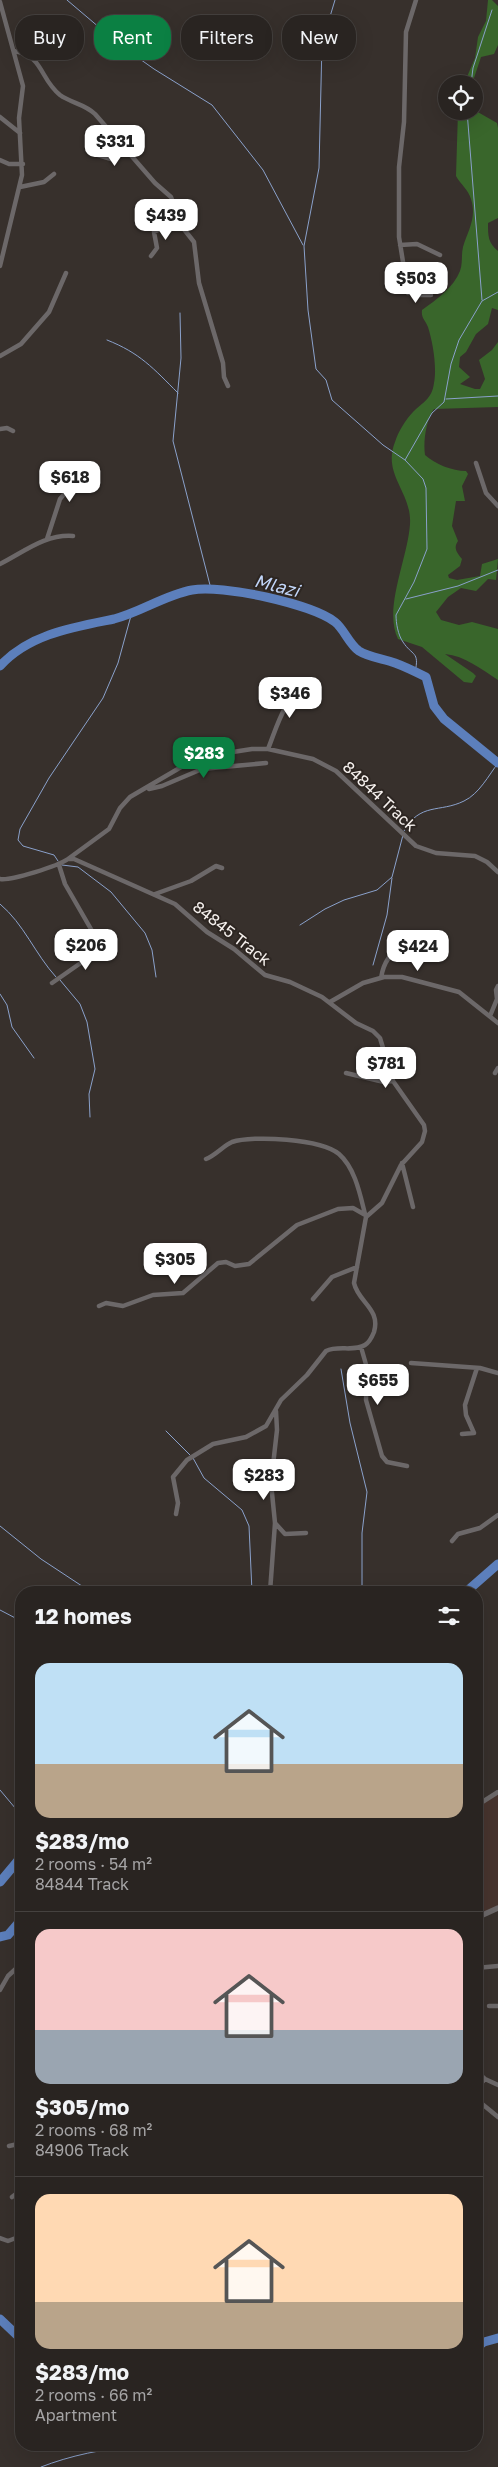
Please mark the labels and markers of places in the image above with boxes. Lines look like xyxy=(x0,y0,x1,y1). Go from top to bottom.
pin: $331 xyxy=(85,124,145,167)
pin: $439 xyxy=(136,198,196,241)
pin: $503 xyxy=(386,262,446,304)
pin: $618 xyxy=(40,460,100,503)
pin: $346 xyxy=(260,676,320,719)
pin: $283 xyxy=(174,736,234,779)
pin: $206 xyxy=(56,928,116,971)
pin: $424 xyxy=(388,930,448,972)
pin: $781 xyxy=(356,1046,416,1089)
pin: $305 xyxy=(145,1242,205,1285)
pin: $655 xyxy=(348,1364,408,1406)
pin: $283 xyxy=(234,1458,294,1501)

